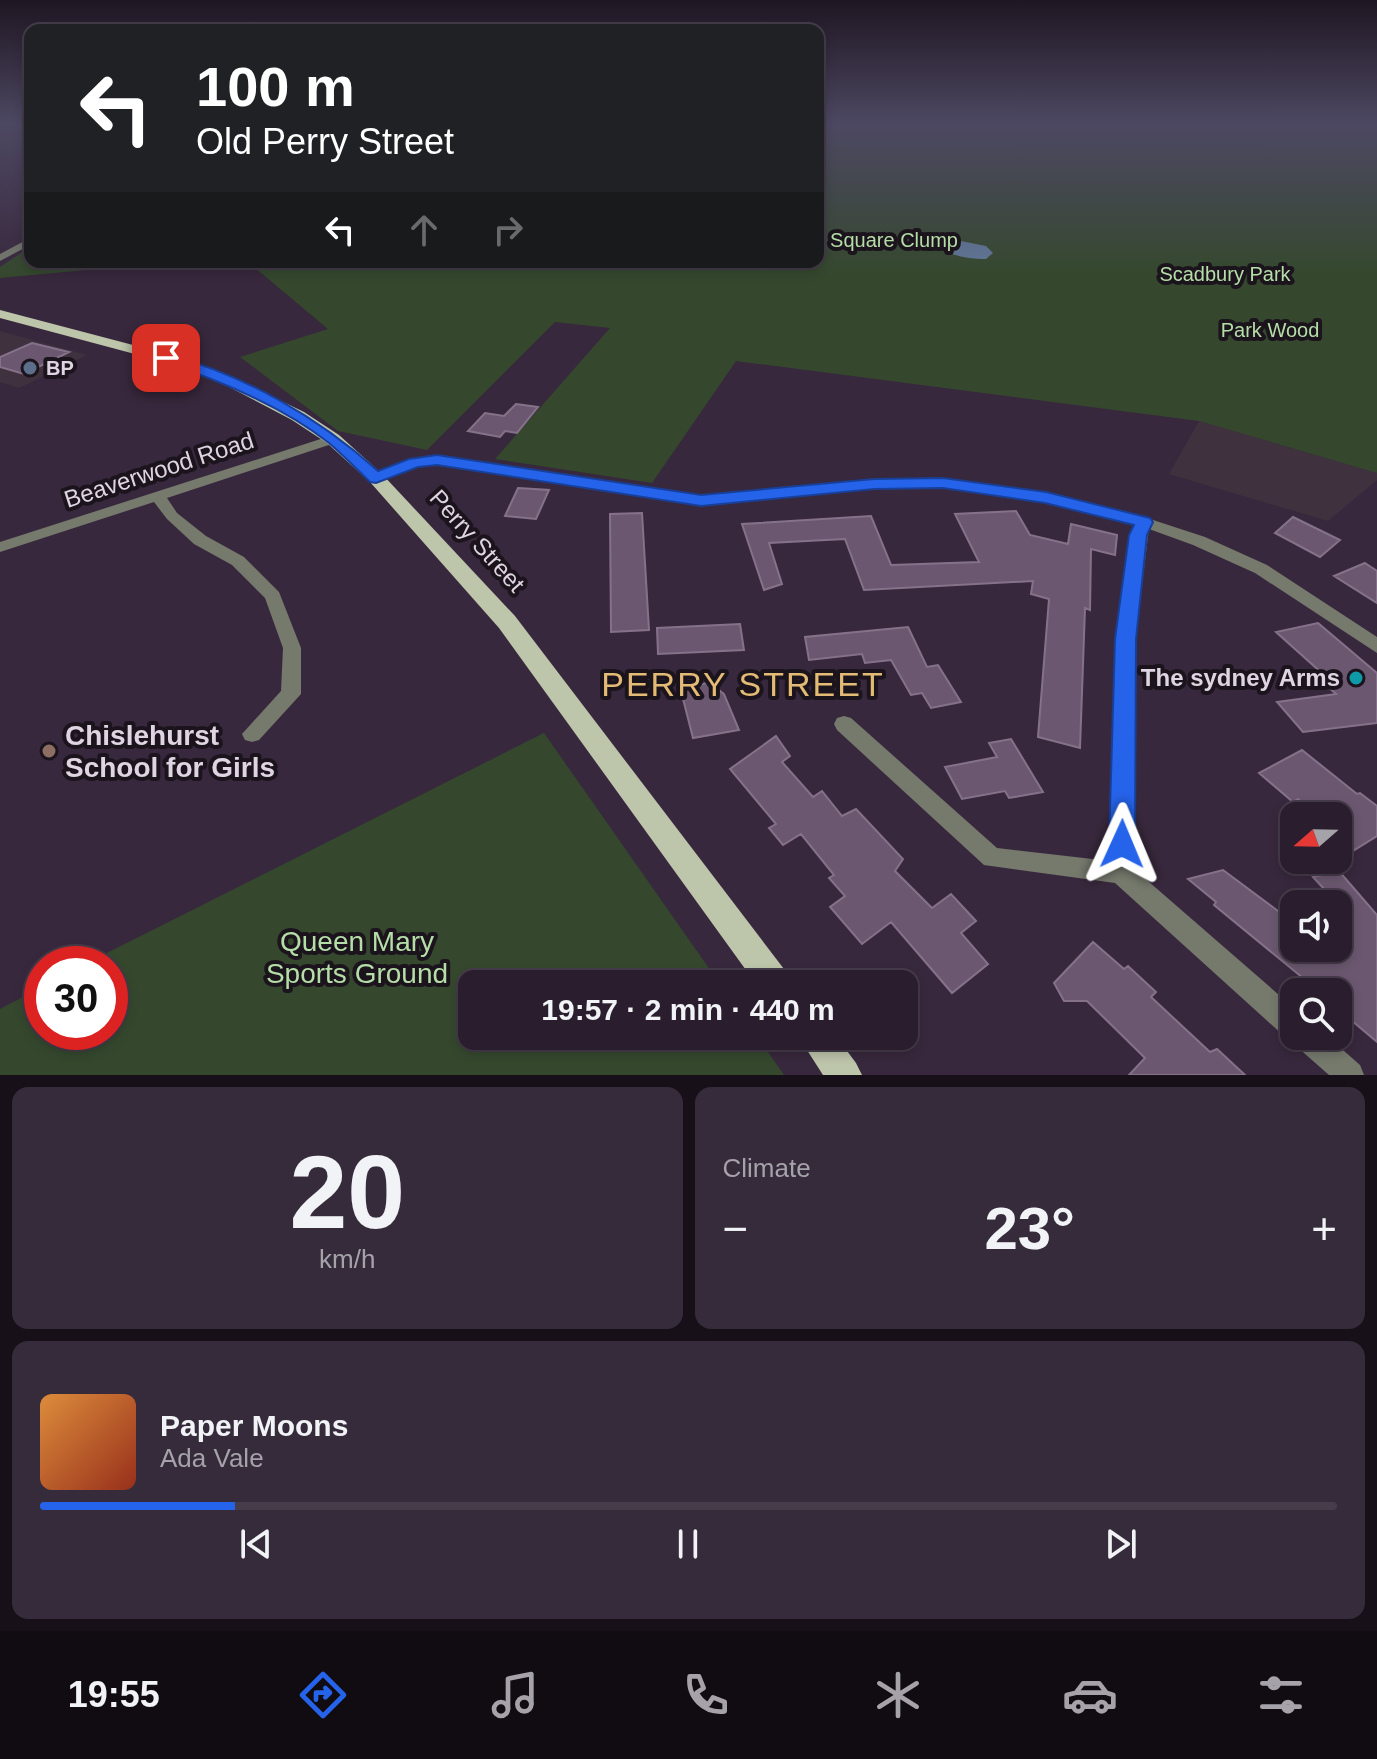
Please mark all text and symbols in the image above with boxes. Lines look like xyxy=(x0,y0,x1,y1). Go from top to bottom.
text: 100 m xyxy=(196,55,355,118)
icon: left xyxy=(64,56,168,160)
text: Old Perry Street xyxy=(196,121,454,162)
icon: left xyxy=(318,208,362,252)
icon: ahead xyxy=(402,208,446,252)
icon: right xyxy=(486,208,530,252)
park label: Square Clump xyxy=(830,229,958,251)
park label: Scadbury Park xyxy=(1159,263,1292,285)
park label: Park Wood xyxy=(1221,319,1319,341)
pin xyxy=(132,324,200,392)
icon: arrive xyxy=(144,336,188,380)
place label: BP xyxy=(46,357,74,379)
marker: BP xyxy=(21,359,39,377)
street label: Beaverwood Road xyxy=(61,426,257,513)
street label: Perry Street xyxy=(424,484,530,598)
place label: The sydney Arms xyxy=(1141,664,1340,691)
district label: PERRY STREET xyxy=(601,665,885,703)
marker: The sydney Arms xyxy=(1347,669,1365,687)
place label: Chislehurst School for Girls xyxy=(65,720,275,783)
marker: Chislehurst School for Girls xyxy=(40,742,58,760)
position arrow xyxy=(1080,802,1164,886)
north arrow xyxy=(1280,802,1352,874)
map controls xyxy=(1280,802,1352,1050)
button: sound xyxy=(1280,890,1352,962)
park label: Queen Mary Sports Ground xyxy=(266,926,448,989)
speed limit sign: 30 xyxy=(24,946,128,1050)
button: search xyxy=(1280,978,1352,1050)
text: 19:57 · 2 min · 440 m xyxy=(541,993,835,1026)
text: 20 xyxy=(289,1134,405,1250)
text: Climate xyxy=(723,1153,811,1183)
text: 23° xyxy=(984,1195,1075,1262)
text: − xyxy=(723,1204,748,1253)
text: + xyxy=(1311,1204,1337,1253)
text: km/h xyxy=(319,1244,375,1274)
text: Paper Moons xyxy=(160,1409,348,1442)
text: Ada Vale xyxy=(160,1443,264,1473)
icon: previous xyxy=(234,1522,278,1566)
icon: pause xyxy=(666,1522,710,1566)
icon: next xyxy=(1099,1522,1143,1566)
icon: directions xyxy=(295,1667,351,1723)
icon: music xyxy=(487,1667,543,1723)
icon: phone xyxy=(678,1667,734,1723)
icon: climate xyxy=(870,1667,926,1723)
icon: car xyxy=(1062,1667,1118,1723)
icon: filters xyxy=(1253,1667,1309,1723)
text: 19:55 xyxy=(68,1674,160,1715)

